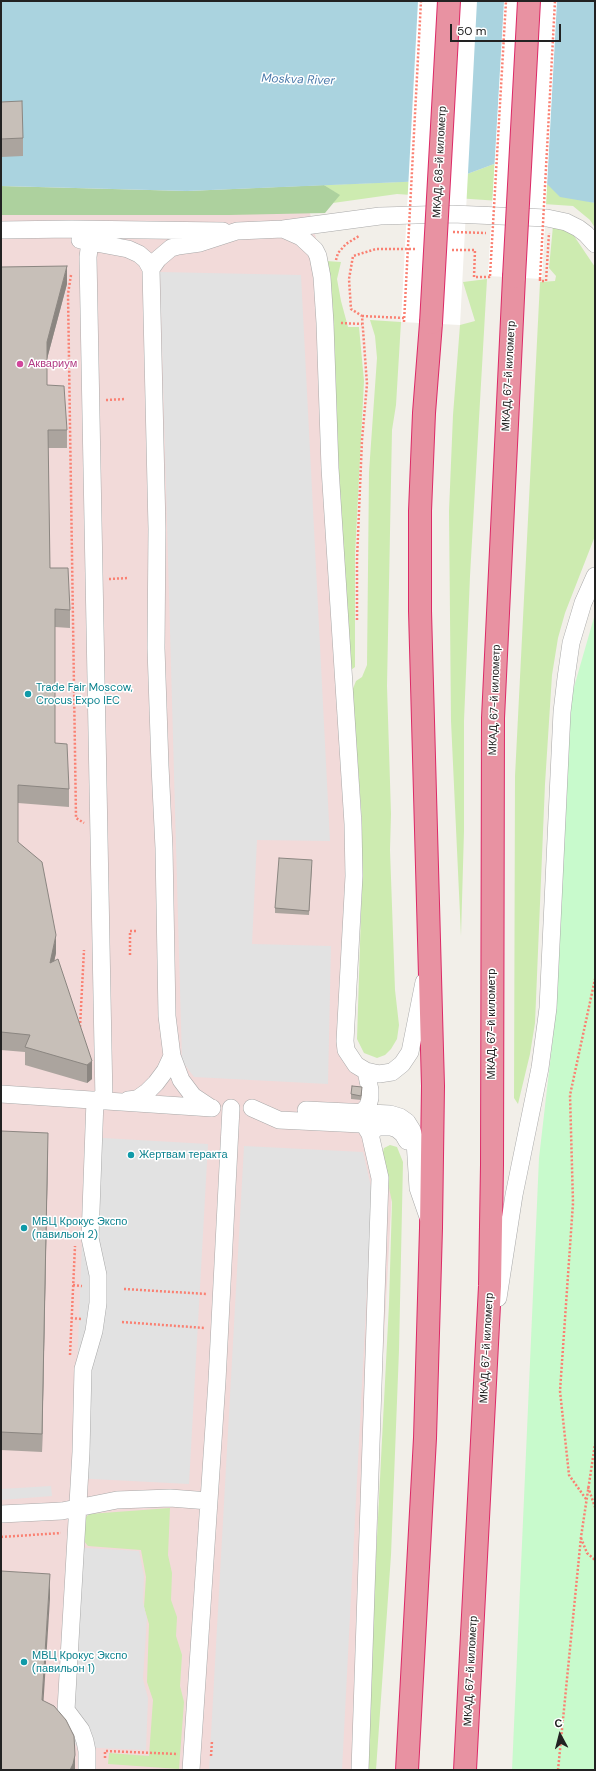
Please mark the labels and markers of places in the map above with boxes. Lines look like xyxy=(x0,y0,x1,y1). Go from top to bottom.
place label: Аквариум xyxy=(28,357,77,371)
marker: Аквариум xyxy=(15,359,25,369)
place label: Trade Fair Moscow, Crocus Expo IEC xyxy=(36,681,133,707)
marker: Trade Fair Moscow, Crocus Expo IEC xyxy=(23,689,33,699)
place label: Жертвам теракта xyxy=(139,1148,228,1162)
marker: Жертвам теракта xyxy=(126,1150,136,1160)
place label: МВЦ Крокус Экспо (павильон 2) xyxy=(32,1215,127,1241)
marker: МВЦ Крокус Экспо (павильон 2) xyxy=(19,1223,29,1233)
place label: МВЦ Крокус Экспо (павильон 1) xyxy=(32,1649,127,1675)
marker: МВЦ Крокус Экспо (павильон 1) xyxy=(19,1657,29,1667)

